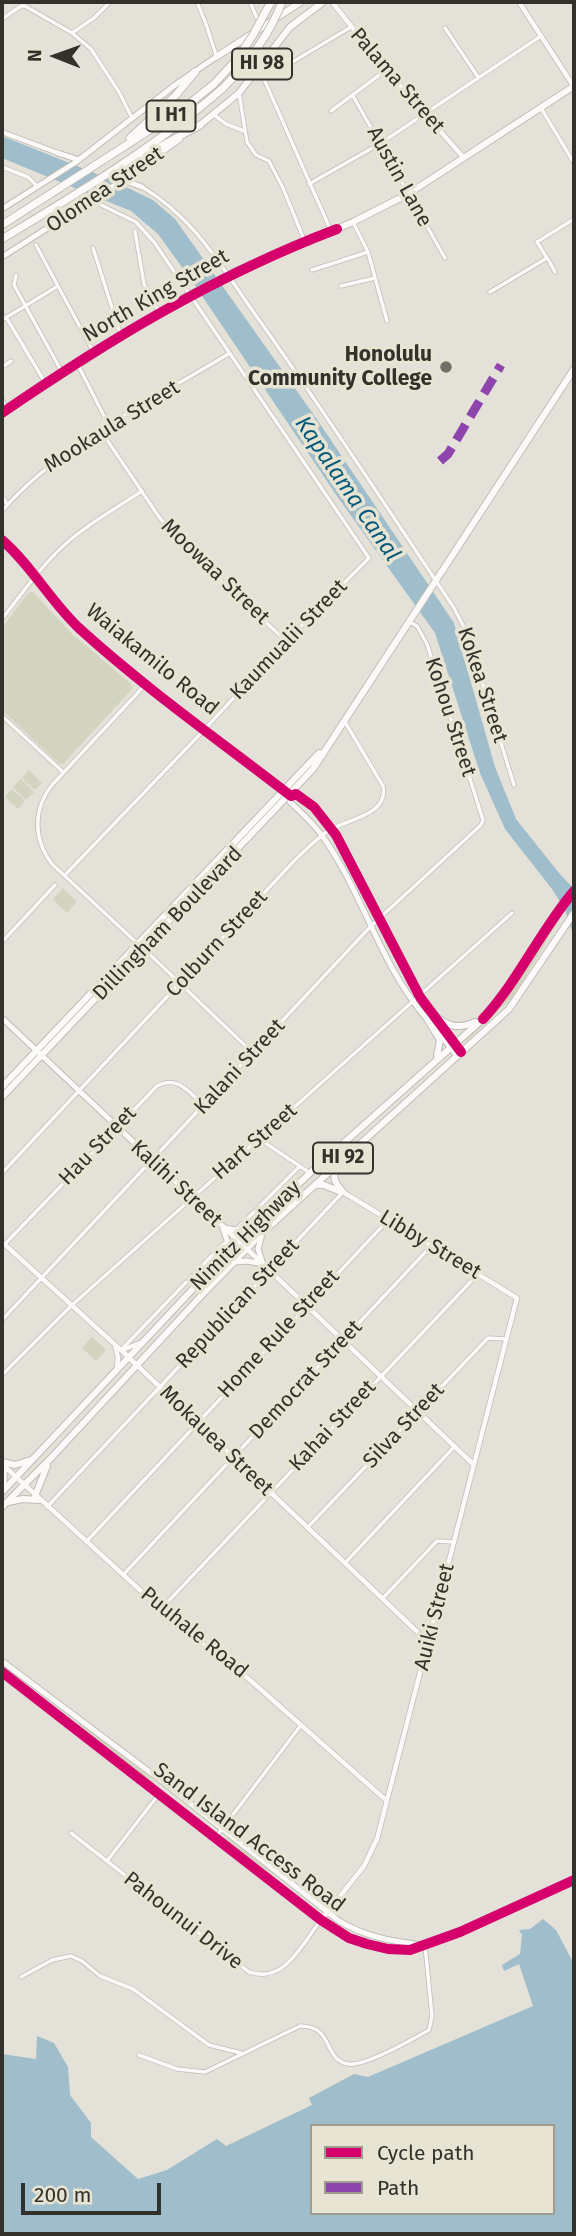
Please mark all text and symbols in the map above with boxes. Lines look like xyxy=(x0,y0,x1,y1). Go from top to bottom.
north arrow xyxy=(21,21,91,91)
street label: Palama Street xyxy=(344,23,450,139)
road number: HI 98 xyxy=(232,48,292,80)
text: N xyxy=(23,49,46,62)
road number: I H1 xyxy=(146,100,196,132)
street label: Austin Lane xyxy=(361,122,437,232)
street label: Olomea Street xyxy=(42,142,168,238)
street label: North King Street xyxy=(79,244,233,348)
place label: Honolulu Community College xyxy=(248,342,432,392)
marker: Honolulu Community College xyxy=(438,359,454,375)
street label: Mookaula Street xyxy=(40,375,184,479)
water label: Kapalama Canal xyxy=(288,411,406,567)
street label: Moowaa Street xyxy=(156,514,274,630)
street label: Kaumualii Street xyxy=(225,574,353,706)
street label: Waiakamilo Road xyxy=(81,599,223,721)
street label: Kokea Street xyxy=(451,624,513,746)
street label: Kohou Street xyxy=(419,654,481,780)
street label: Dillingham Boulevard xyxy=(88,842,248,1006)
street label: Colburn Street xyxy=(161,885,273,1003)
street label: Kalani Street xyxy=(189,1014,291,1120)
street label: Hart Street xyxy=(208,1098,302,1186)
street label: Hau Street xyxy=(54,1101,142,1191)
street label: Kalihi Street xyxy=(125,1135,227,1233)
road number: HI 92 xyxy=(313,1142,373,1174)
street label: Nimitz Highway xyxy=(185,1175,307,1297)
street label: Libby Street xyxy=(375,1205,485,1285)
street label: Republican Street xyxy=(171,1234,305,1374)
street label: Home Rule Street xyxy=(213,1265,345,1403)
street label: Democrat Street xyxy=(244,1315,368,1445)
street label: Kahai Street xyxy=(284,1375,382,1477)
street label: Silva Street xyxy=(358,1378,450,1474)
street label: Mokauea Street xyxy=(154,1381,278,1501)
street label: Auiki Street xyxy=(410,1561,460,1673)
street label: Puuhale Road xyxy=(135,1582,253,1684)
street label: Sand Island Access Road xyxy=(148,1758,350,1918)
street label: Pahounui Drive xyxy=(118,1867,248,1975)
legend xyxy=(310,2124,555,2215)
text: Cycle path xyxy=(377,2140,475,2166)
scale bar xyxy=(24,2170,164,2214)
text: Path xyxy=(377,2175,419,2201)
text: 200 m xyxy=(34,2182,91,2208)

